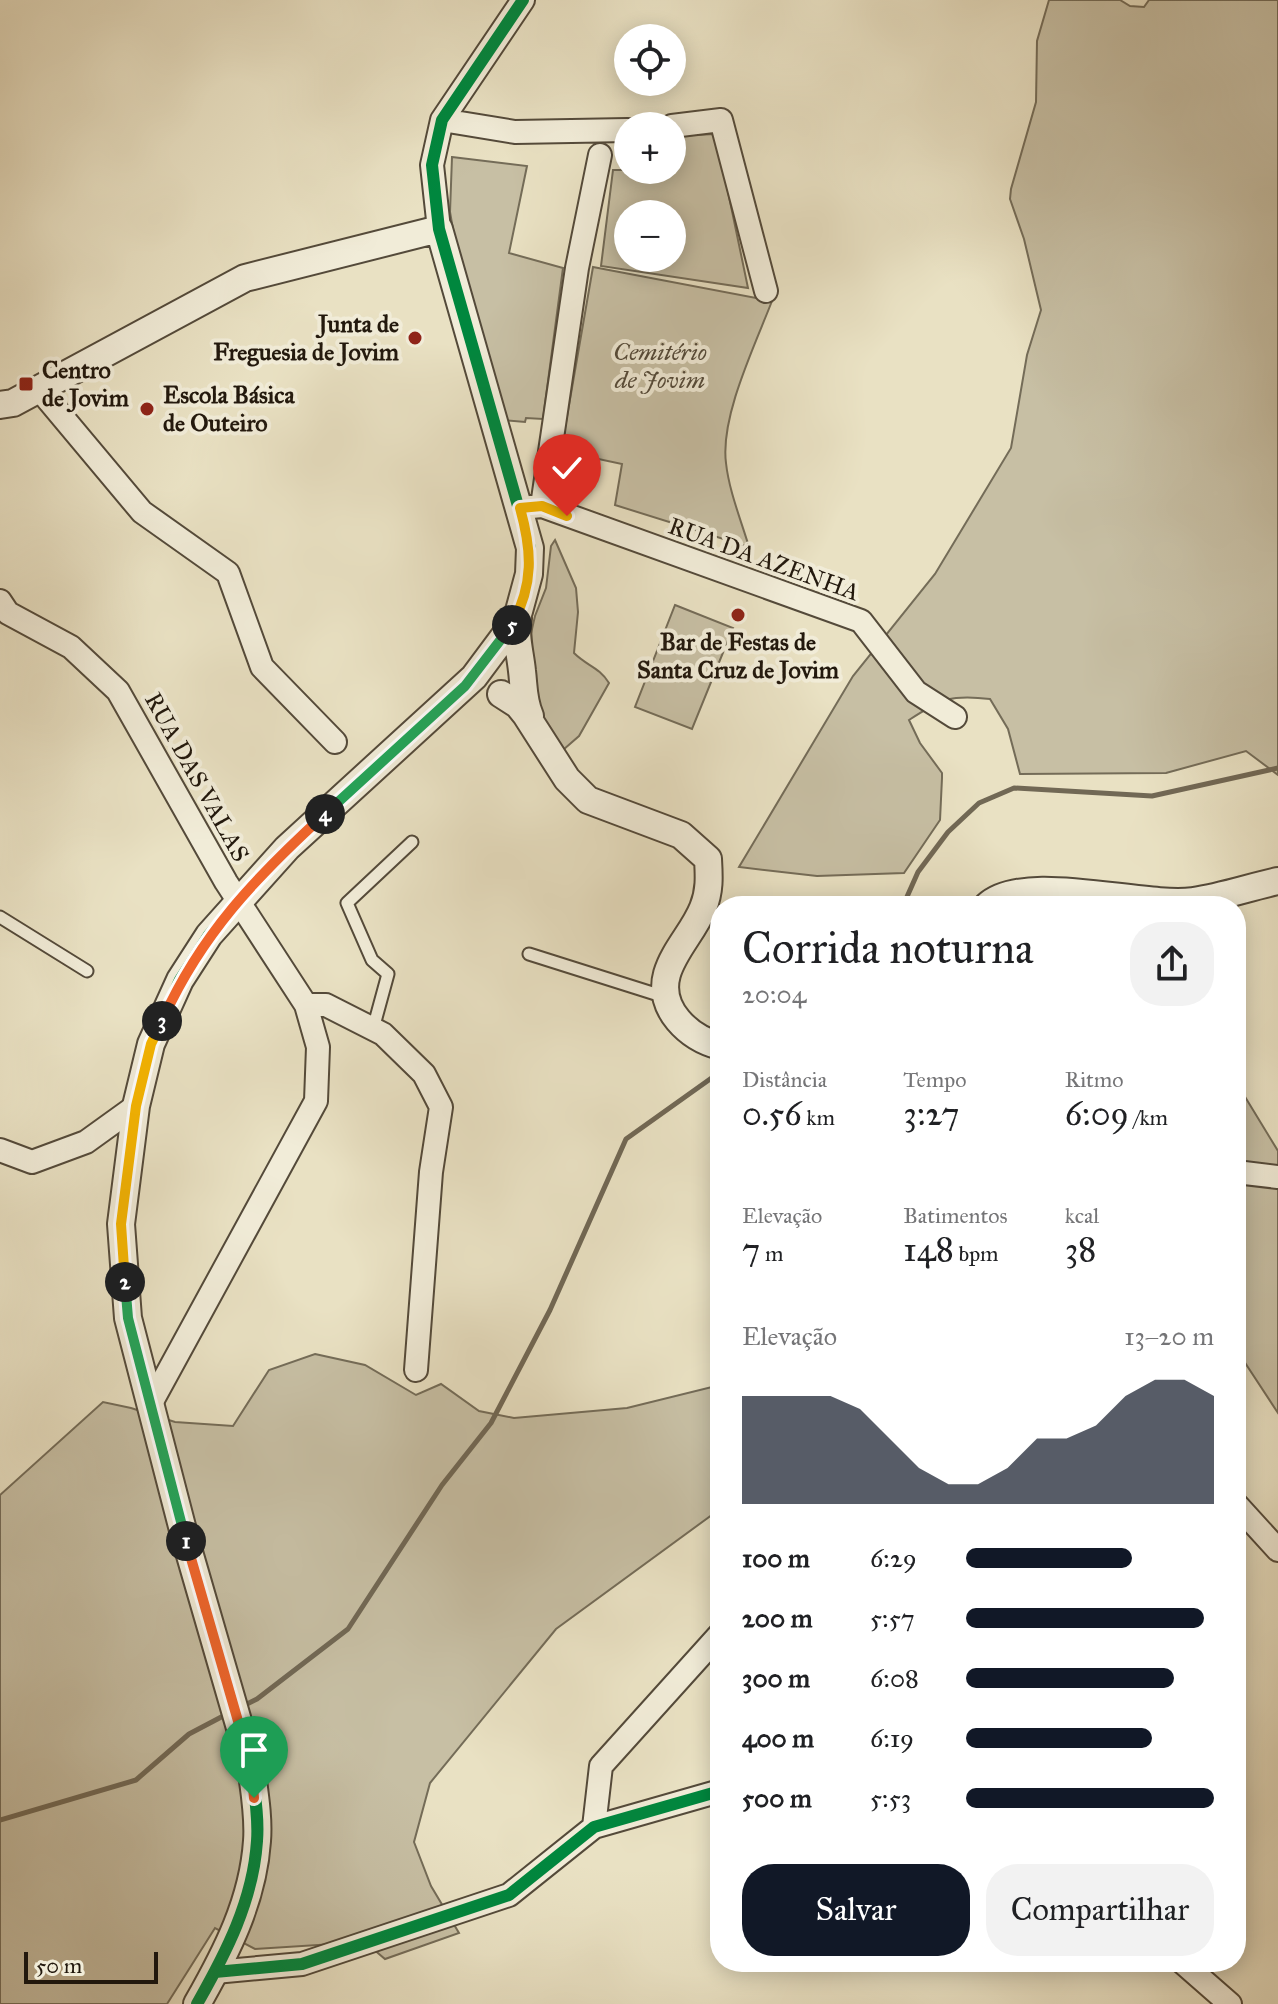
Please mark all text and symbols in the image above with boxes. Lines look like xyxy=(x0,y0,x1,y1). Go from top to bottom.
map controls xyxy=(614,24,686,272)
button: locate xyxy=(614,24,686,96)
button: + xyxy=(614,112,686,184)
button: − xyxy=(614,200,686,272)
place label: Junta de Freguesia de Jovim xyxy=(213,309,400,367)
marker: Junta de Freguesia de Jovim xyxy=(406,329,424,347)
park label: Cemitério de Jovim xyxy=(613,337,707,395)
place label: Centro de Jovim xyxy=(42,355,130,413)
marker: Centro de Jovim xyxy=(17,375,35,393)
place label: Escola Básica de Outeiro xyxy=(163,380,295,438)
marker: Escola Básica de Outeiro xyxy=(138,400,156,418)
pin xyxy=(533,434,601,516)
icon: check xyxy=(545,446,589,490)
street label: RUA DA AZENHA xyxy=(664,511,864,607)
pin: 5 xyxy=(492,605,532,645)
marker: Bar de Festas de Santa Cruz de Jovim xyxy=(729,606,747,624)
text: 5 xyxy=(507,611,517,638)
place label: Bar de Festas de Santa Cruz de Jovim xyxy=(637,627,840,685)
street label: RUA DAS VALAS xyxy=(138,687,256,867)
pin: 4 xyxy=(305,794,345,834)
text: 4 xyxy=(319,800,331,827)
text: Corrida noturna xyxy=(742,921,1034,975)
button: share xyxy=(1130,922,1214,1006)
text: 20:04 xyxy=(742,978,806,1010)
pin: 3 xyxy=(142,1001,182,1041)
text: 3 xyxy=(158,1007,166,1034)
text: Distância xyxy=(742,1066,827,1093)
text: Tempo xyxy=(903,1066,967,1093)
text: Ritmo xyxy=(1065,1066,1124,1093)
text: 0.56 xyxy=(742,1093,802,1134)
text: 3:27 xyxy=(903,1093,960,1134)
text: 6:09 xyxy=(1065,1093,1129,1134)
text: km xyxy=(802,1104,835,1131)
text: /km xyxy=(1129,1104,1168,1131)
text: Elevação xyxy=(742,1202,822,1229)
text: Batimentos xyxy=(903,1202,1007,1229)
text: kcal xyxy=(1065,1202,1099,1229)
text: 7 xyxy=(742,1229,760,1270)
text: 148 xyxy=(903,1229,954,1270)
text: 38 xyxy=(1065,1229,1096,1270)
text: m xyxy=(760,1240,783,1267)
text: bpm xyxy=(954,1240,999,1267)
pin: 2 xyxy=(105,1262,145,1302)
text: 2 xyxy=(120,1268,130,1295)
text: Elevação xyxy=(742,1320,837,1352)
text: 13–20 m xyxy=(1124,1320,1214,1352)
pin: 1 xyxy=(166,1521,206,1561)
text: 1 xyxy=(182,1527,190,1554)
text: 100 m xyxy=(742,1542,810,1574)
text: 6:29 xyxy=(870,1542,917,1574)
text: 200 m xyxy=(742,1602,813,1634)
text: 5:57 xyxy=(870,1602,915,1634)
text: 300 m xyxy=(742,1662,810,1694)
text: 6:08 xyxy=(870,1662,919,1694)
pin xyxy=(220,1716,288,1798)
text: 400 m xyxy=(742,1722,814,1754)
text: 6:19 xyxy=(870,1722,914,1754)
icon: arrive xyxy=(232,1728,276,1772)
text: 500 m xyxy=(742,1782,812,1814)
text: 5:53 xyxy=(870,1782,911,1814)
button: Salvar xyxy=(742,1864,970,1956)
button: Compartilhar xyxy=(986,1864,1214,1956)
scale bar xyxy=(24,1948,158,1984)
text: 50 m xyxy=(36,1952,82,1979)

